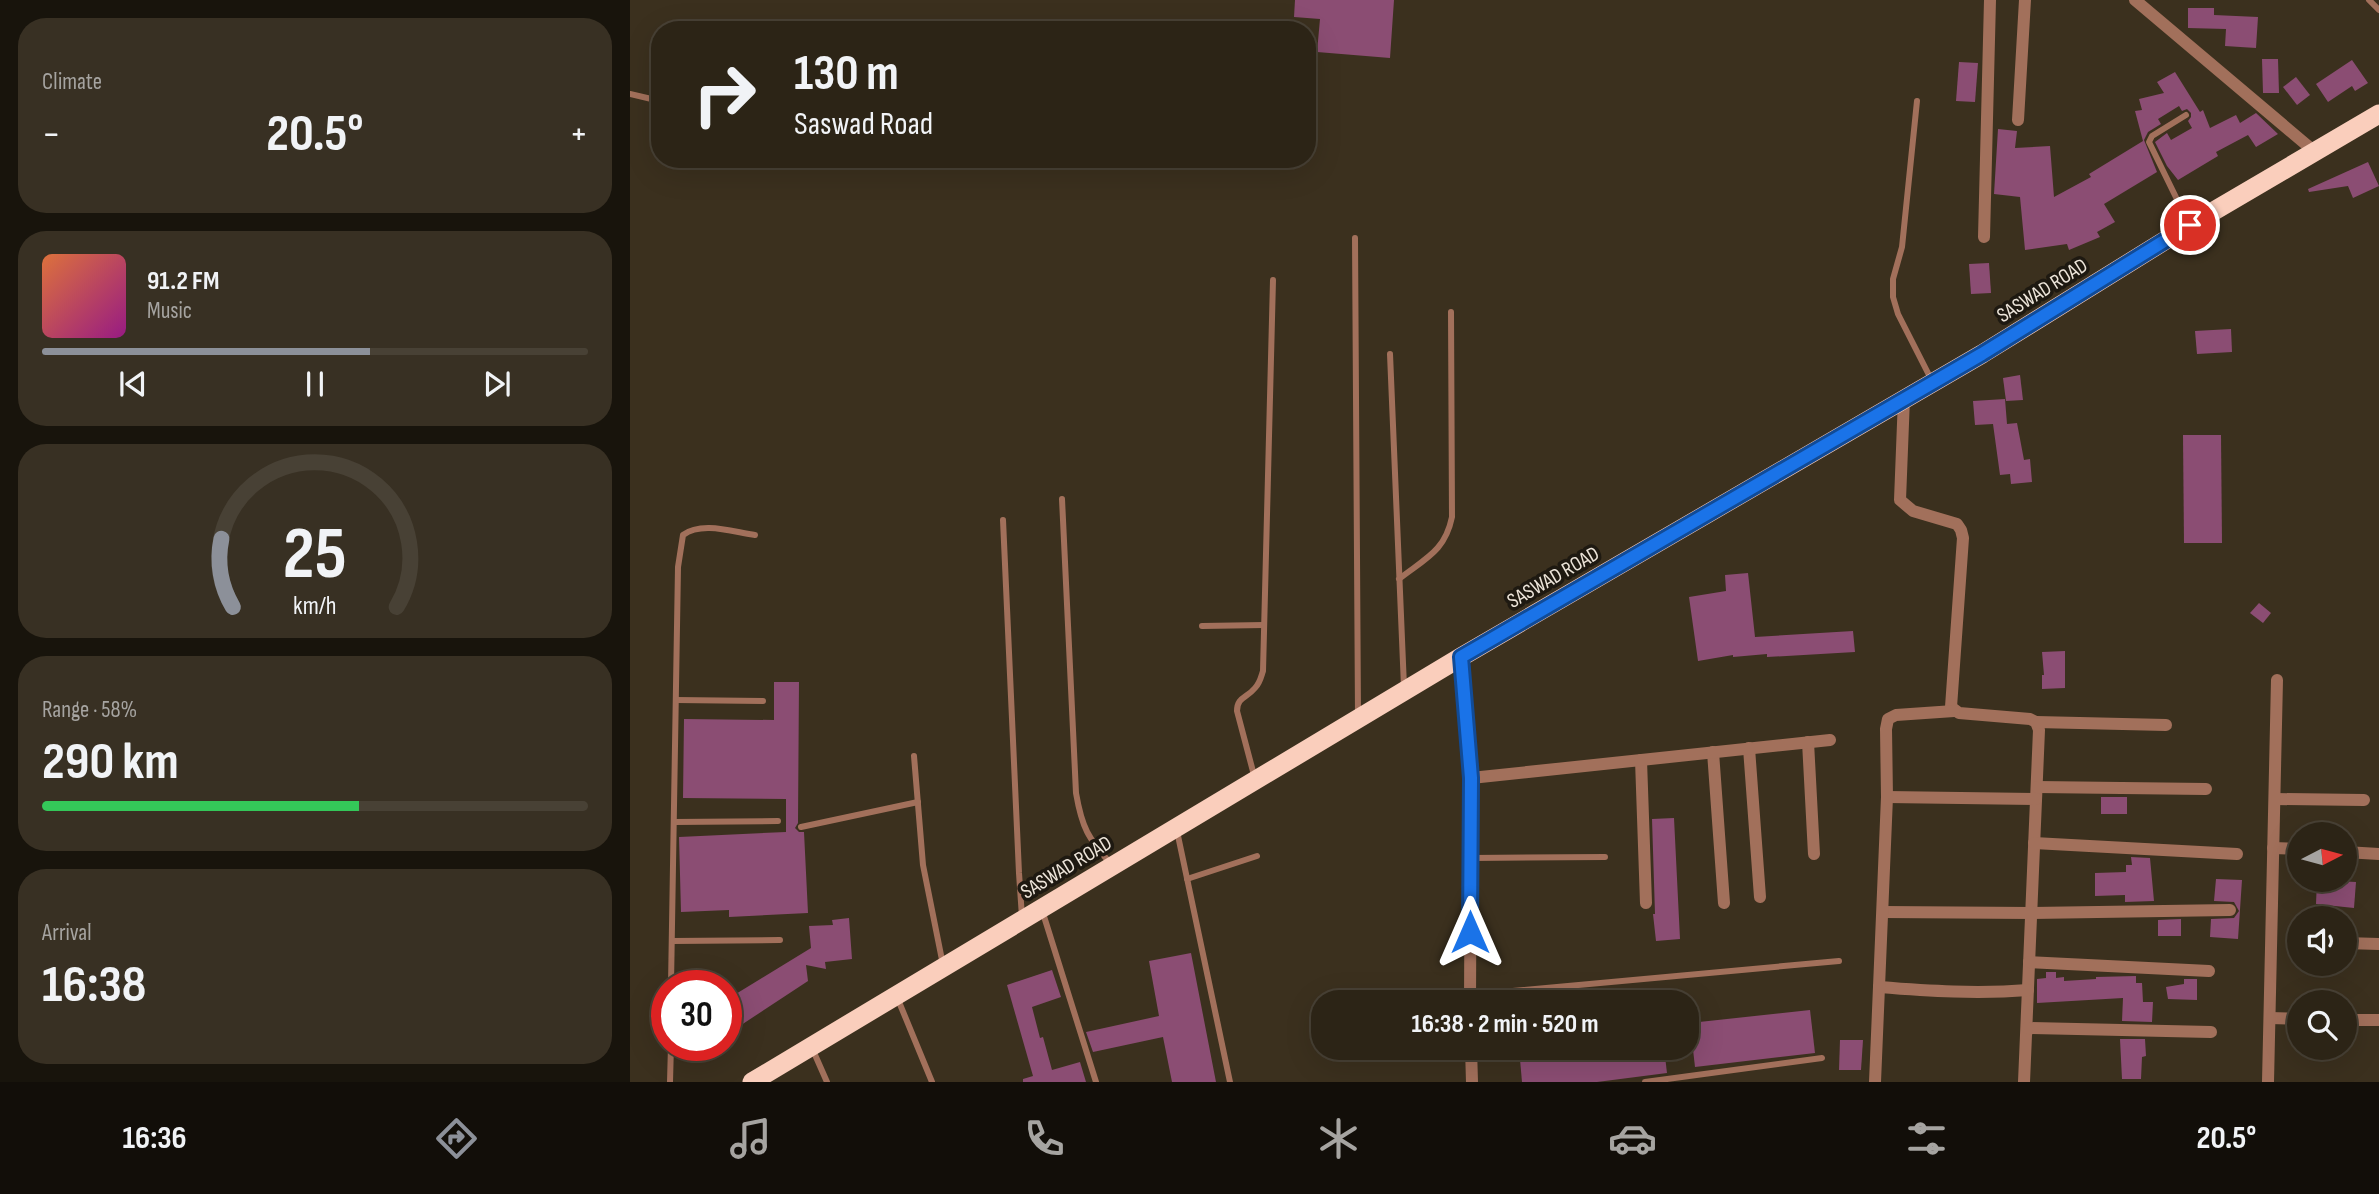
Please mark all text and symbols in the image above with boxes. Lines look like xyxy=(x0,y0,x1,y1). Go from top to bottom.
text: 130 m xyxy=(794,45,899,104)
icon: right xyxy=(679,49,770,140)
text: Climate xyxy=(42,68,102,96)
text: 20.5° xyxy=(266,103,364,166)
text: Saswad Road xyxy=(794,105,933,144)
text: − xyxy=(42,112,61,157)
text: + xyxy=(569,112,588,157)
pin xyxy=(2160,195,2220,255)
icon: arrive xyxy=(2171,206,2209,244)
street label: SASWAD ROAD xyxy=(1992,253,2092,328)
text: 91.2 FM xyxy=(147,266,219,297)
text: Music xyxy=(147,297,192,325)
icon: previous xyxy=(114,365,152,403)
icon: pause xyxy=(296,365,334,403)
icon: next xyxy=(478,365,516,403)
text: 25 xyxy=(283,511,347,599)
street label: SASWAD ROAD xyxy=(1503,541,1604,614)
text: km/h xyxy=(293,591,337,622)
text: Range · 58% xyxy=(42,696,137,724)
text: 290 km xyxy=(42,731,179,794)
north arrow xyxy=(2287,822,2357,892)
map controls xyxy=(2287,822,2357,1060)
street label: SASWAD ROAD xyxy=(1016,830,1116,904)
position arrow xyxy=(1433,895,1507,969)
button: sound xyxy=(2287,906,2357,976)
text: Arrival xyxy=(42,919,91,947)
text: 16:38 xyxy=(42,954,146,1017)
speed limit sign: 30 xyxy=(651,970,742,1061)
button: search xyxy=(2287,990,2357,1060)
text: 16:38 · 2 min · 520 m xyxy=(1412,1009,1598,1040)
icon: directions xyxy=(432,1114,481,1163)
icon: music xyxy=(726,1114,775,1163)
icon: phone xyxy=(1020,1114,1069,1163)
icon: climate xyxy=(1314,1114,1363,1163)
icon: car xyxy=(1608,1114,1657,1163)
icon: filters xyxy=(1902,1114,1951,1163)
text: 16:36 xyxy=(123,1119,187,1158)
text: 20.5° xyxy=(2196,1119,2256,1158)

